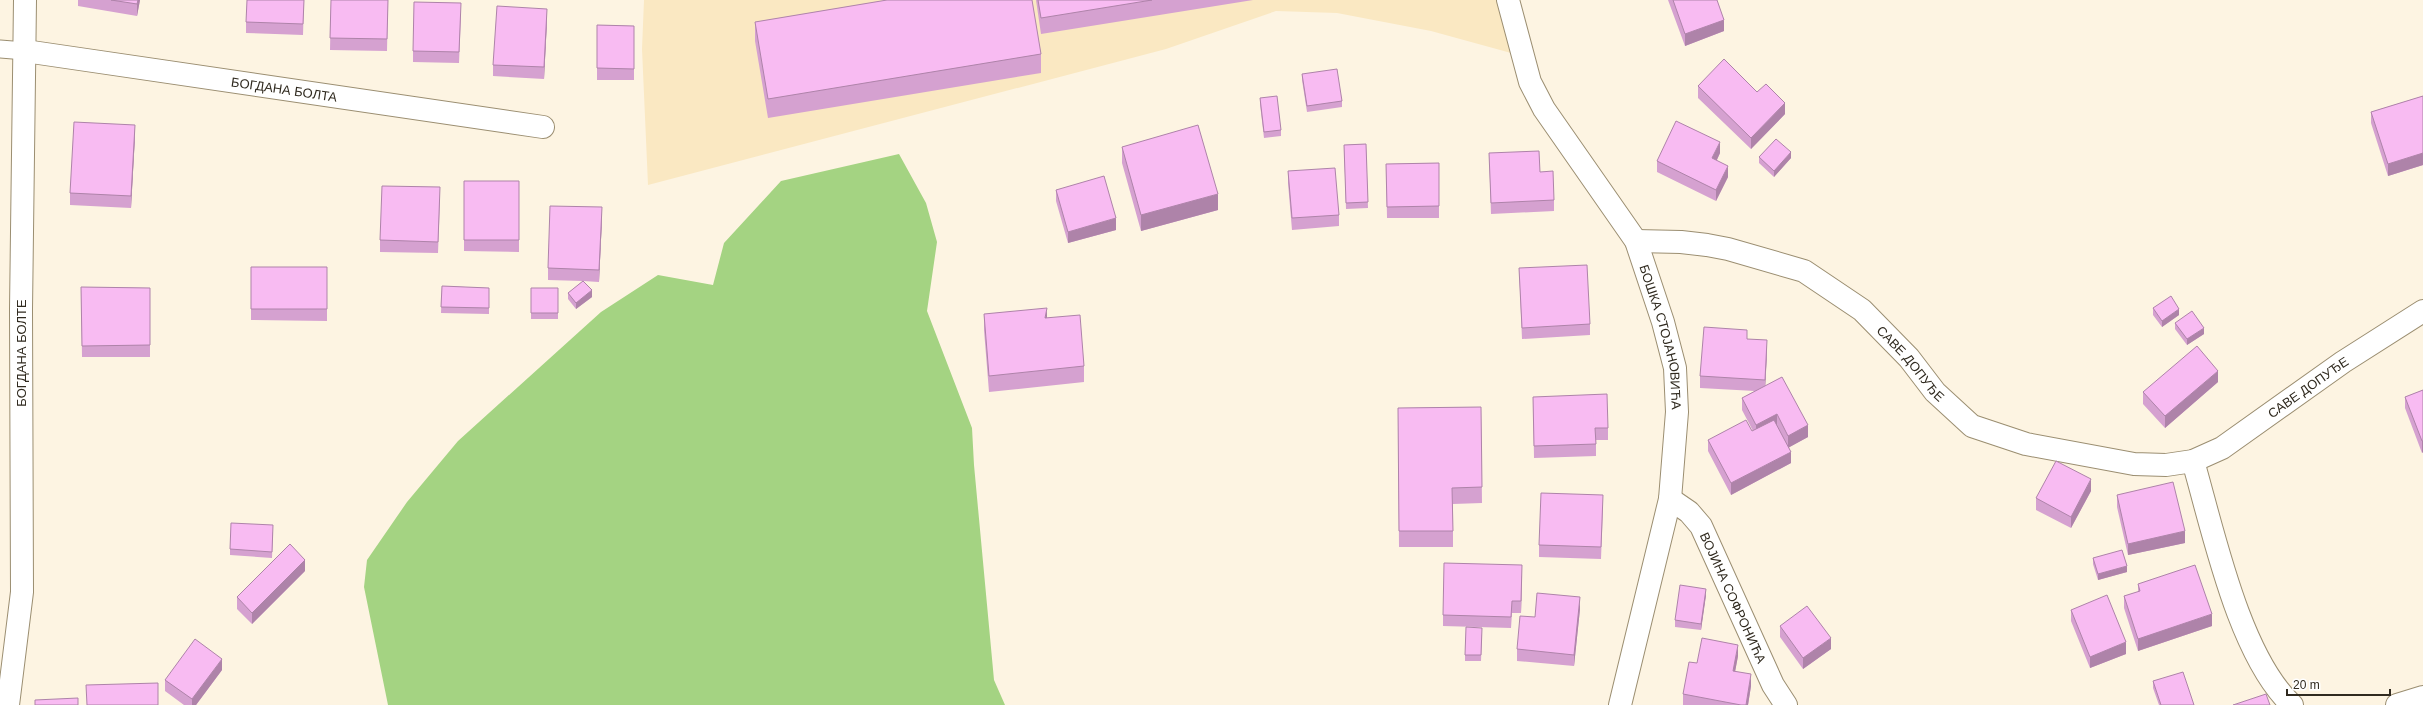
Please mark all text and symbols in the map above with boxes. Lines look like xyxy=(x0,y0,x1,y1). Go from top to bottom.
street label: БОГДАНА БОЛТА xyxy=(230,74,339,104)
street label: БОШКА СТОЈАНОВИЋА xyxy=(1637,263,1684,410)
street label: БОГДАНА БОЛТЕ xyxy=(14,299,29,407)
street label: САВЕ ДОПУЂЕ xyxy=(1874,322,1948,405)
street label: САВЕ ДОПУЂЕ xyxy=(2265,353,2351,421)
street label: ВОЈИНА СОФРОНИЋА xyxy=(1697,530,1770,666)
scale bar xyxy=(2287,671,2390,697)
text: 20 m xyxy=(2293,678,2320,692)

